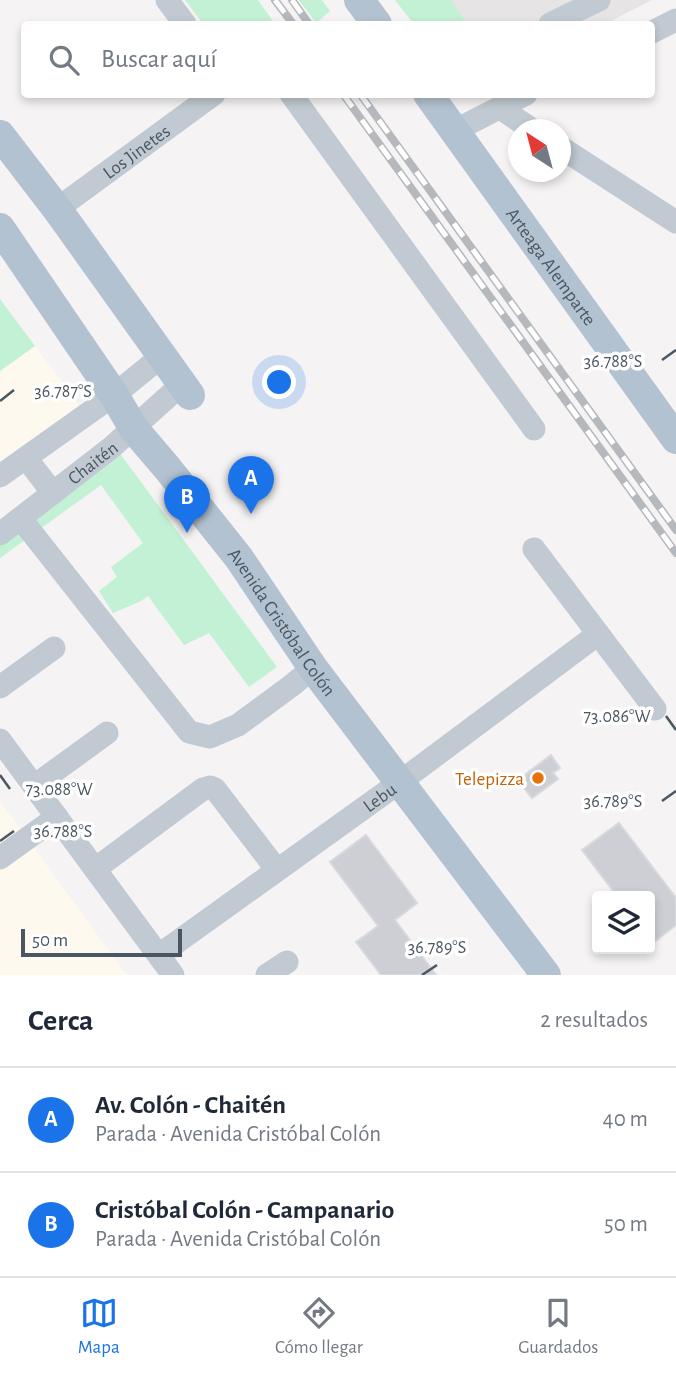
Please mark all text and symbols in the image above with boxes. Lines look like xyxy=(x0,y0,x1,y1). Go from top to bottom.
search box xyxy=(21,21,655,98)
icon: search xyxy=(45,41,83,79)
text: Buscar aquí xyxy=(101,46,217,72)
north arrow xyxy=(508,119,571,182)
street label: Los Jinetes xyxy=(100,122,174,183)
street label: Arteaga Alemparte xyxy=(502,205,599,329)
text: 36.788°S xyxy=(584,353,642,371)
your location xyxy=(262,365,296,399)
text: 36.787°S xyxy=(34,383,92,401)
street label: Chaitén xyxy=(65,438,122,489)
pin: A xyxy=(228,456,274,514)
pin: B xyxy=(164,475,210,533)
street label: Avenida Cristóbal Colón xyxy=(224,545,339,700)
text: 73.086°W xyxy=(583,708,651,726)
place label: Telepizza xyxy=(455,770,524,789)
marker: Telepizza xyxy=(530,770,546,786)
street label: Lebu xyxy=(360,780,400,816)
text: 73.088°W xyxy=(25,781,93,799)
text: 36.789°S xyxy=(584,793,642,811)
text: 36.788°S xyxy=(34,823,92,841)
map controls xyxy=(592,891,655,954)
button: layers xyxy=(592,891,655,954)
scale bar xyxy=(21,926,182,958)
text: 50 m xyxy=(32,931,68,950)
text: 36.789°S xyxy=(408,939,466,957)
text: Cerca xyxy=(28,1006,93,1036)
text: 2 resultados xyxy=(540,1009,648,1032)
text: Av. Colón - Chaitén xyxy=(95,1092,286,1118)
text: A xyxy=(44,1108,58,1131)
text: 40 m xyxy=(603,1108,648,1131)
text: Parada · Avenida Cristóbal Colón xyxy=(95,1123,381,1146)
text: Cristóbal Colón - Campanario xyxy=(95,1197,394,1223)
text: B xyxy=(44,1213,58,1236)
text: 50 m xyxy=(604,1213,648,1236)
text: Parada · Avenida Cristóbal Colón xyxy=(95,1228,381,1251)
tab: Mapa xyxy=(78,1294,120,1359)
tab: Cómo llegar xyxy=(275,1294,363,1359)
tab: Guardados xyxy=(518,1294,598,1359)

